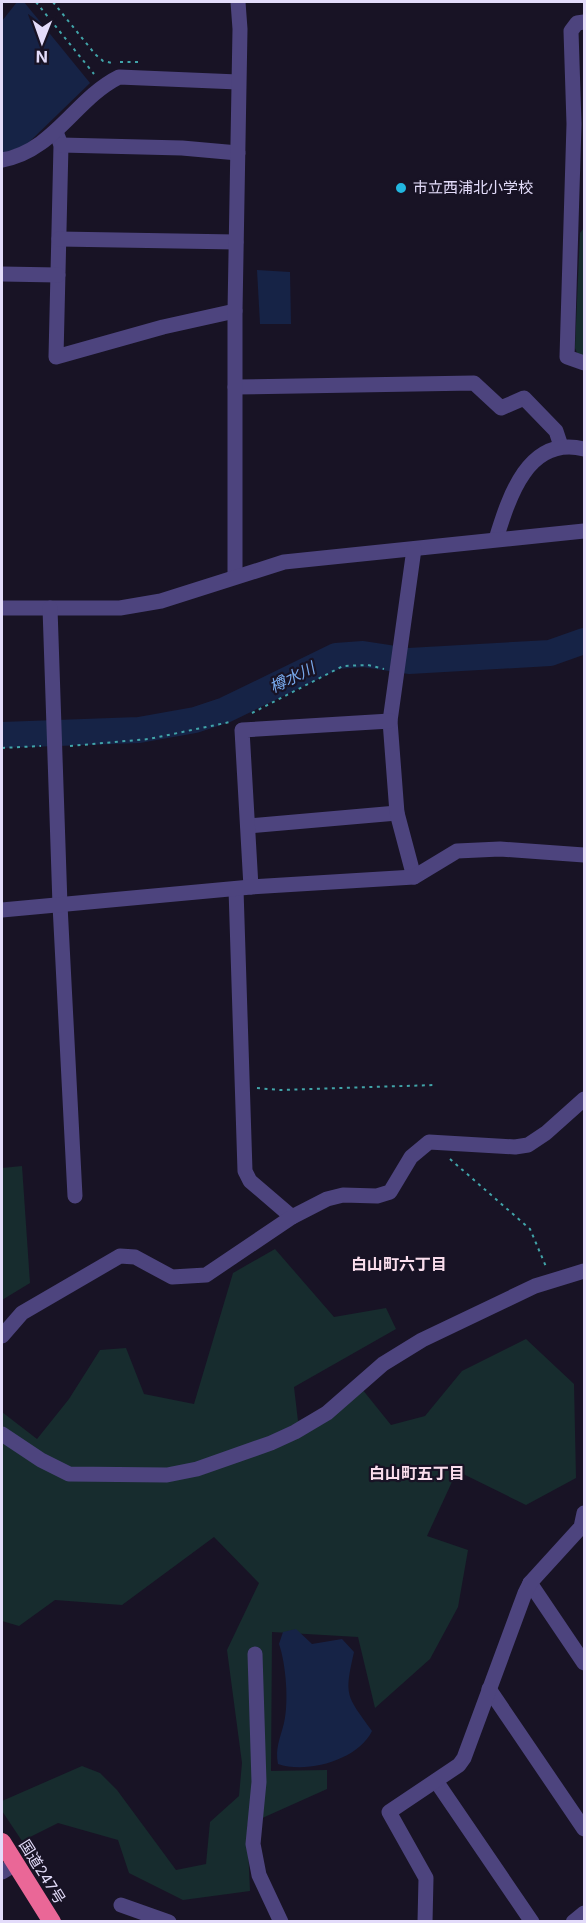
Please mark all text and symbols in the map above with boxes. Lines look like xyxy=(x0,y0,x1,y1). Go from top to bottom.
north arrow xyxy=(12,12,72,72)
text: N xyxy=(35,47,48,67)
place label: 市立西浦北小学校 xyxy=(413,178,533,197)
marker: 市立西浦北小学校 xyxy=(394,181,408,195)
water label: 樽水川 xyxy=(266,657,320,697)
district label: 白山町六丁目 xyxy=(351,1254,447,1274)
district label: 白山町五丁目 xyxy=(369,1463,465,1483)
street label: 国道247号 xyxy=(15,1836,70,1907)

